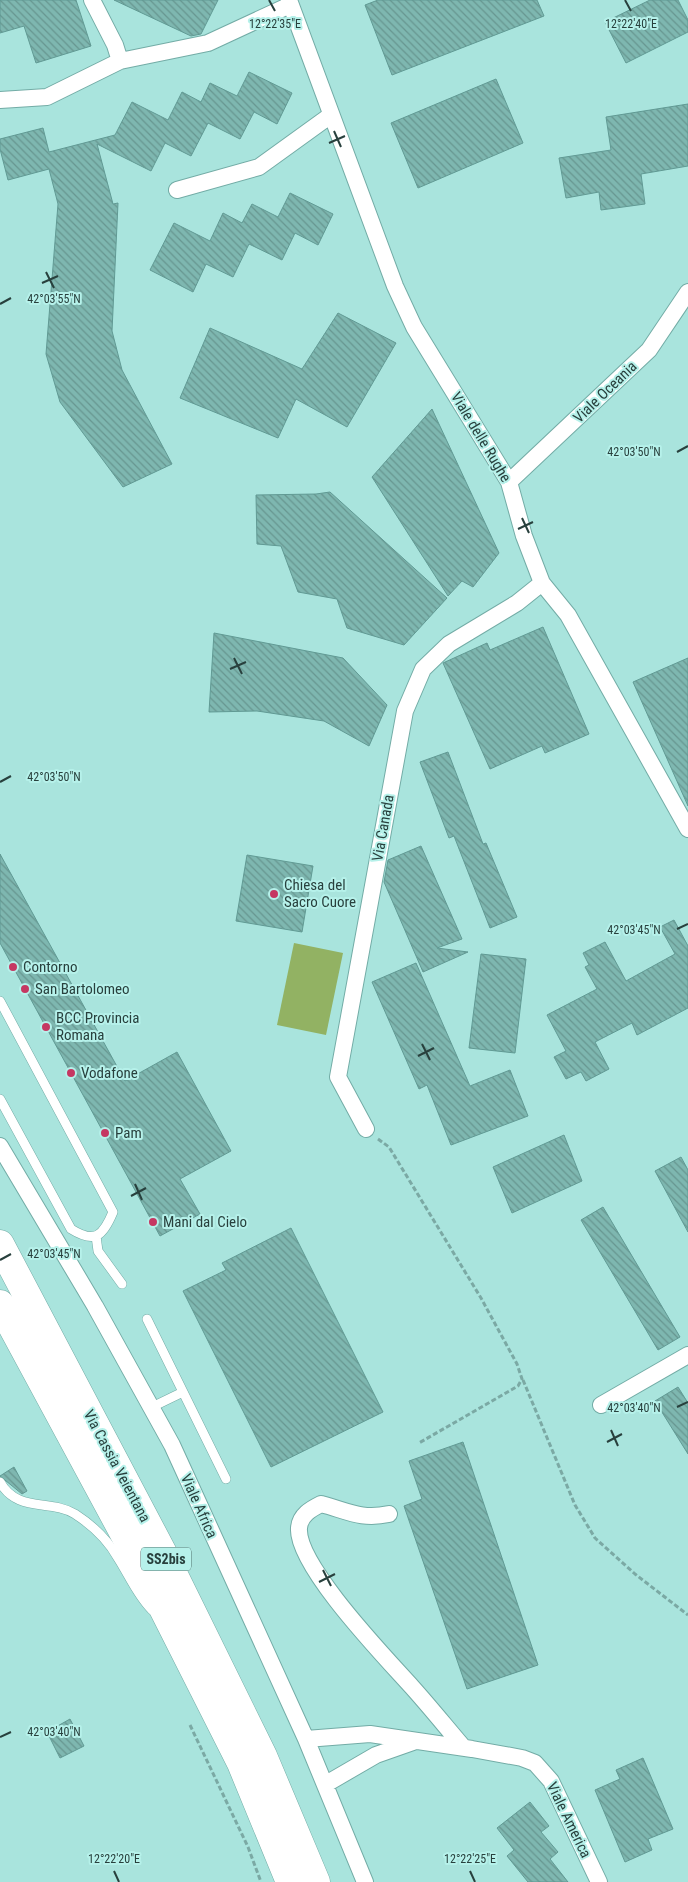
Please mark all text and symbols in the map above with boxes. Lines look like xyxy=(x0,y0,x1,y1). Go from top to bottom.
text: 12°22'35"E xyxy=(249,17,301,31)
text: 12°22'40"E xyxy=(605,17,657,31)
text: 42°03'55"N xyxy=(27,292,81,306)
street label: Viale Oceania xyxy=(570,357,640,427)
street label: Viale delle Rughe xyxy=(447,389,515,485)
text: 42°03'50"N xyxy=(607,445,661,459)
text: 42°03'50"N xyxy=(27,770,81,784)
street label: Via Canada xyxy=(368,793,398,863)
place label: Chiesa del Sacro Cuore xyxy=(284,876,356,911)
marker: Chiesa del Sacro Cuore xyxy=(268,888,280,900)
text: 42°03'45"N xyxy=(607,923,661,937)
place label: Contorno xyxy=(23,958,78,976)
marker: Contorno xyxy=(7,961,19,973)
place label: San Bartolomeo xyxy=(35,980,130,998)
marker: San Bartolomeo xyxy=(19,983,31,995)
place label: BCC Provincia Romana xyxy=(56,1009,139,1044)
marker: BCC Provincia Romana xyxy=(40,1021,52,1033)
place label: Vodafone xyxy=(81,1064,138,1082)
marker: Vodafone xyxy=(65,1067,77,1079)
place label: Pam xyxy=(115,1124,142,1142)
marker: Pam xyxy=(99,1127,111,1139)
place label: Mani dal Cielo xyxy=(163,1213,247,1231)
marker: Mani dal Cielo xyxy=(147,1216,159,1228)
text: 42°03'45"N xyxy=(27,1247,81,1261)
text: 42°03'40"N xyxy=(607,1401,661,1415)
street label: Via Cassia Veientana xyxy=(80,1407,154,1525)
street label: Viale Africa xyxy=(177,1471,221,1541)
road number: SS2bis xyxy=(141,1548,191,1570)
text: 42°03'40"N xyxy=(27,1725,81,1739)
street label: Viale America xyxy=(543,1779,595,1861)
text: 12°22'20"E xyxy=(88,1852,140,1866)
text: 12°22'25"E xyxy=(444,1852,496,1866)

